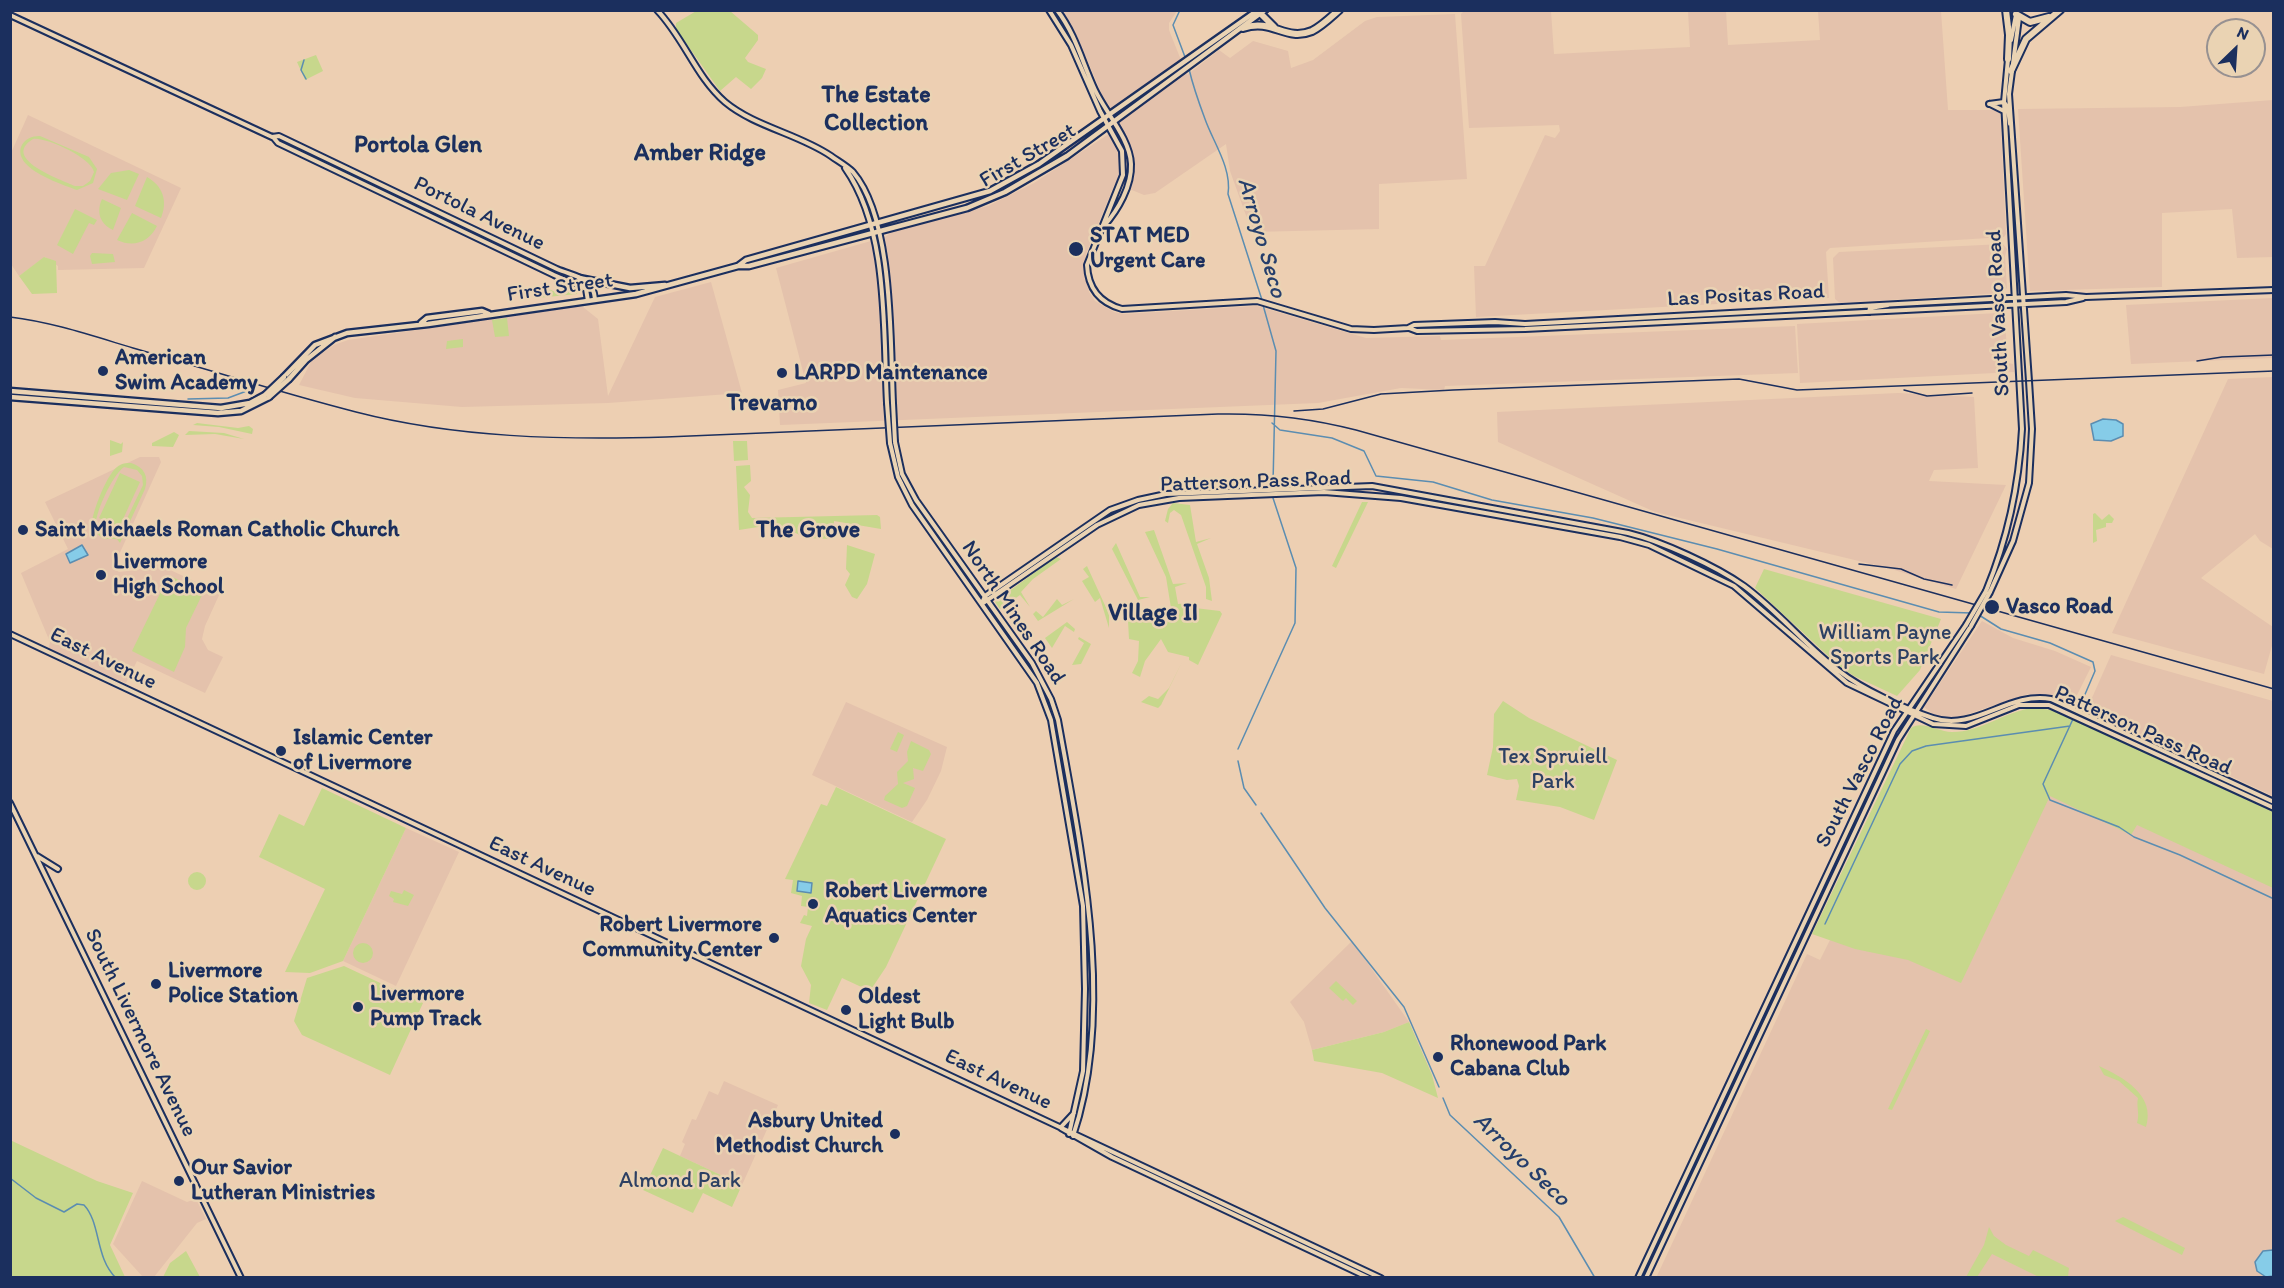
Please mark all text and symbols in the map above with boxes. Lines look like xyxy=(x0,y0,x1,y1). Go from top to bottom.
north arrow xyxy=(2206,18,2266,78)
text: N xyxy=(2234,22,2252,44)
district label: The Estate Collection xyxy=(821,82,931,138)
street label: First Street xyxy=(975,118,1081,194)
district label: Portola Glen xyxy=(354,132,482,160)
district label: Amber Ridge xyxy=(634,140,766,168)
street label: Portola Avenue xyxy=(409,171,549,257)
water label: Arroyo Seco xyxy=(1230,175,1292,301)
place label: STAT MED Urgent Care xyxy=(1090,223,1205,274)
street label: South Vasco Road xyxy=(1981,229,2017,397)
marker: STAT MED Urgent Care xyxy=(1067,240,1085,258)
street label: First Street xyxy=(505,267,615,309)
street label: Las Positas Road xyxy=(1667,279,1825,313)
place label: American Swim Academy xyxy=(115,345,258,396)
place label: LARPD Maintenance xyxy=(794,360,988,386)
marker: American Swim Academy xyxy=(96,364,110,378)
marker: LARPD Maintenance xyxy=(775,366,789,380)
district label: Trevarno xyxy=(727,390,817,418)
street label: Patterson Pass Road xyxy=(1160,465,1352,499)
place label: Saint Michaels Roman Catholic Church xyxy=(35,517,399,543)
district label: The Grove xyxy=(756,517,860,545)
marker: Saint Michaels Roman Catholic Church xyxy=(16,523,30,537)
street label: North Mines Road xyxy=(955,536,1071,690)
place label: Livermore High School xyxy=(113,549,224,600)
marker: Livermore High School xyxy=(94,568,108,582)
place label: Vasco Road xyxy=(2006,594,2113,620)
marker: Vasco Road xyxy=(1983,598,2001,616)
district label: Village II xyxy=(1108,600,1198,628)
park label: William Payne Sports Park xyxy=(1818,620,1952,672)
street label: East Avenue xyxy=(45,622,161,696)
street label: Patterson Pass Road xyxy=(2050,680,2236,782)
street label: South Vasco Road xyxy=(1810,692,1910,852)
place label: Islamic Center of Livermore xyxy=(293,725,433,776)
marker: Islamic Center of Livermore xyxy=(274,744,288,758)
park label: Tex Spruiell Park xyxy=(1498,744,1608,796)
street label: East Avenue xyxy=(484,831,600,903)
place label: Robert Livermore Aquatics Center xyxy=(825,878,987,930)
marker: Robert Livermore Aquatics Center xyxy=(806,897,820,911)
place label: Robert Livermore Community Center xyxy=(582,912,762,963)
street label: South Livermore Avenue xyxy=(78,925,202,1141)
marker: Robert Livermore Community Center xyxy=(767,931,781,945)
place label: Livermore Police Station xyxy=(168,958,298,1010)
marker: Livermore Police Station xyxy=(149,977,163,991)
place label: Livermore Pump Track xyxy=(370,981,481,1032)
place label: Oldest Light Bulb xyxy=(858,984,955,1036)
marker: Livermore Pump Track xyxy=(351,1000,365,1014)
marker: Oldest Light Bulb xyxy=(839,1003,853,1017)
place label: Rhonewood Park Cabana Club xyxy=(1450,1031,1606,1082)
street label: East Avenue xyxy=(940,1044,1056,1116)
marker: Rhonewood Park Cabana Club xyxy=(1431,1050,1445,1064)
water label: Arroyo Seco xyxy=(1467,1107,1575,1213)
place label: Asbury United Methodist Church xyxy=(715,1108,883,1160)
marker: Asbury United Methodist Church xyxy=(888,1127,902,1141)
place label: Our Savior Lutheran Ministries xyxy=(191,1155,375,1206)
park label: Almond Park xyxy=(619,1168,741,1194)
marker: Our Savior Lutheran Ministries xyxy=(172,1174,186,1188)

